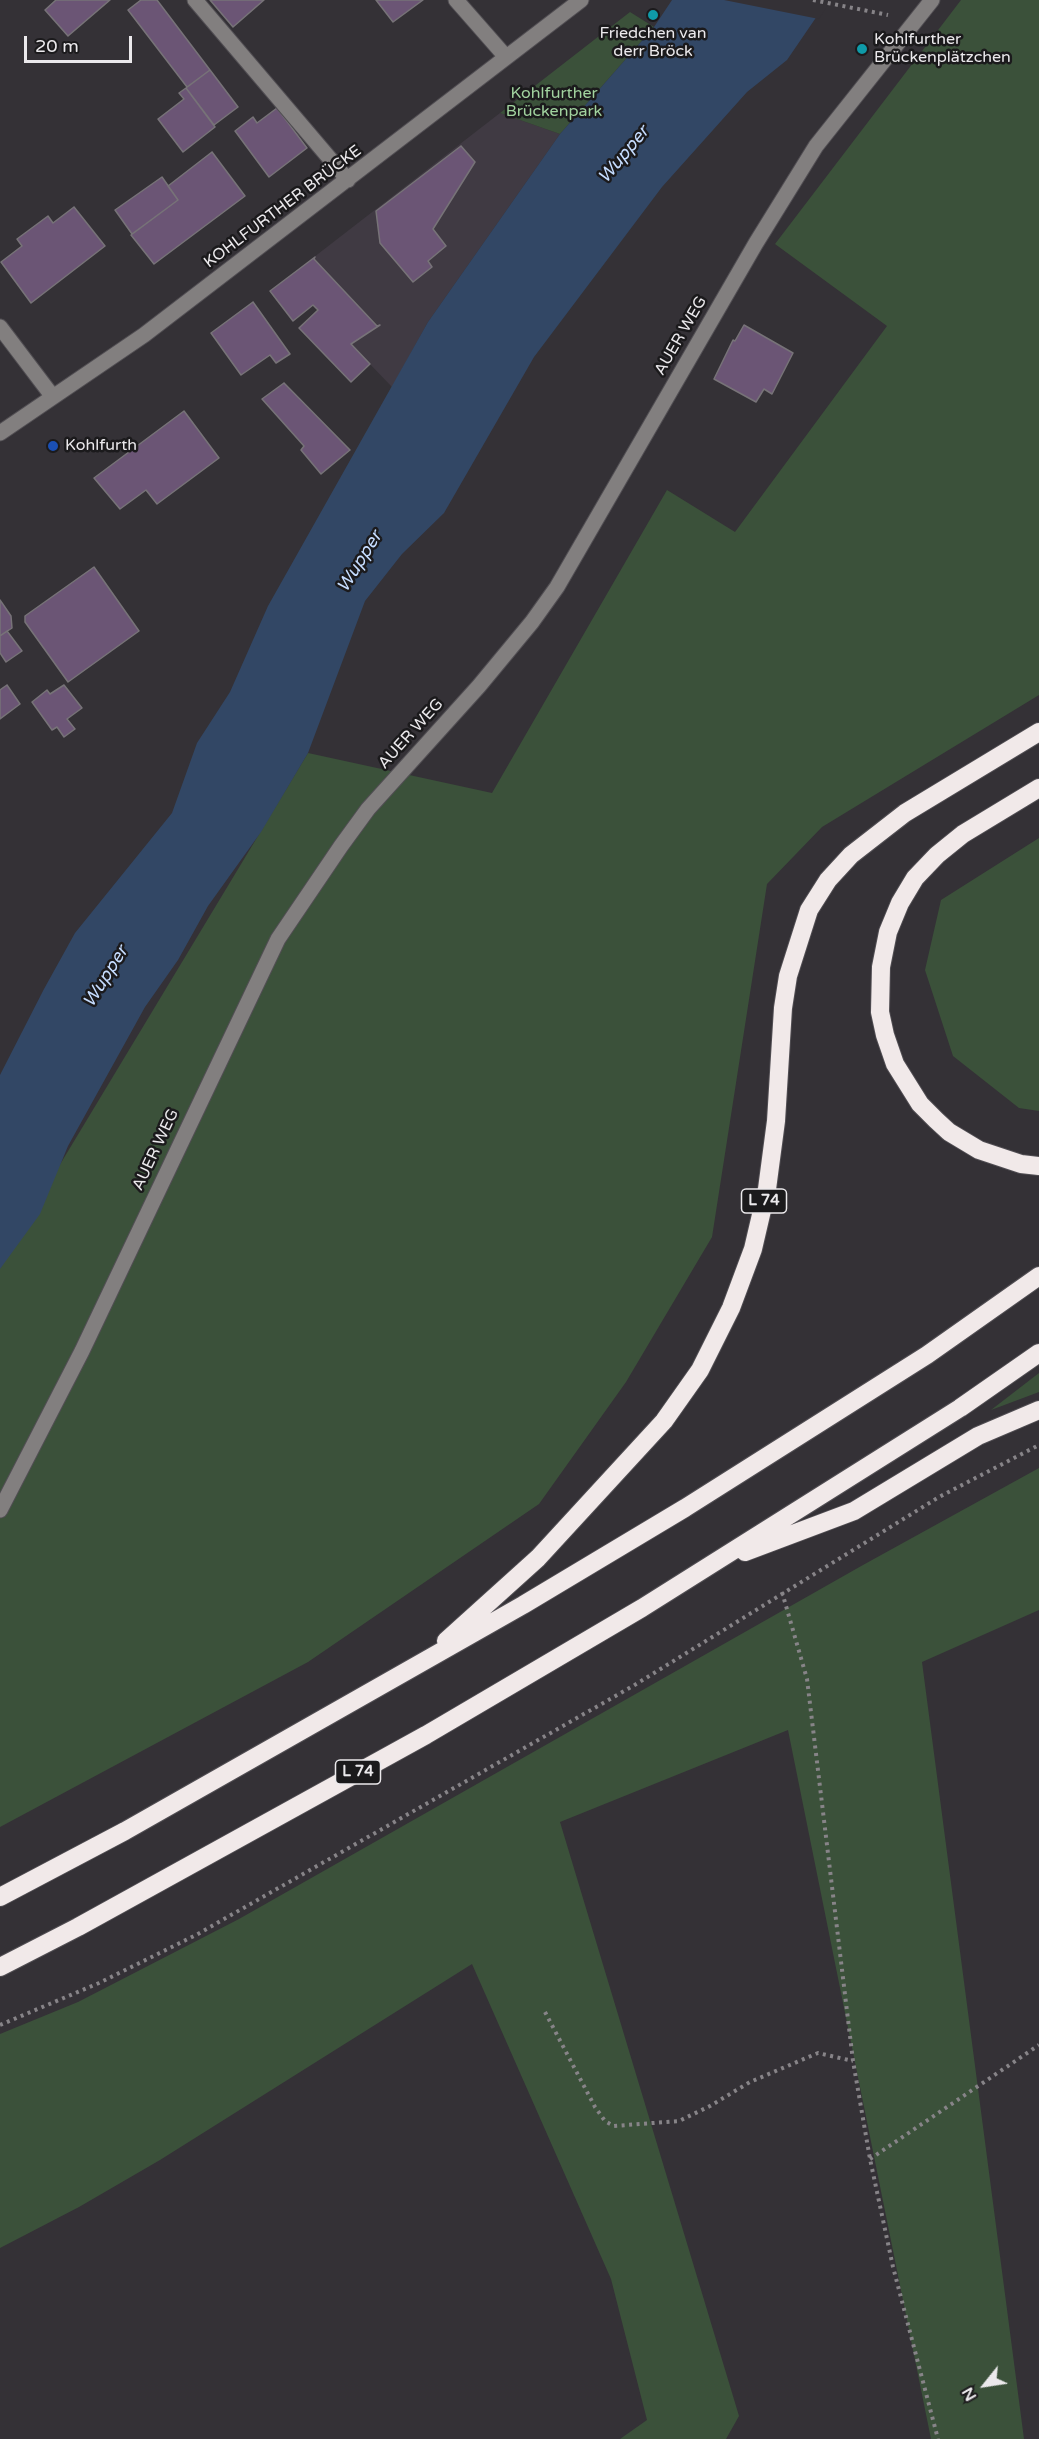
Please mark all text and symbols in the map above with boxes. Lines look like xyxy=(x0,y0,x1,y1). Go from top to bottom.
marker: Friedchen van derr Bröck xyxy=(646,8,660,22)
scale bar xyxy=(27,24,135,62)
place label: Friedchen van derr Bröck xyxy=(600,24,706,62)
place label: Kohlfurther Brückenplätzchen xyxy=(874,30,1011,68)
text: 20 m xyxy=(35,35,79,57)
marker: Kohlfurther Brückenplätzchen xyxy=(855,42,869,56)
park label: Kohlfurther Brückenpark xyxy=(506,84,602,122)
water label: Wupper xyxy=(594,122,654,188)
street label: KOHLFURTHER BRÜCKE xyxy=(201,142,365,272)
street label: AUER WEG xyxy=(651,293,711,379)
place label: Kohlfurth xyxy=(65,436,137,456)
marker: Kohlfurth xyxy=(46,439,60,453)
water label: Wupper xyxy=(333,527,387,597)
street label: AUER WEG xyxy=(374,695,448,773)
water label: Wupper xyxy=(79,942,133,1012)
street label: AUER WEG xyxy=(129,1106,183,1194)
road number: L 74 xyxy=(742,1189,786,1213)
road number: L 74 xyxy=(336,1760,380,1784)
north arrow xyxy=(955,2355,1015,2415)
text: N xyxy=(958,2383,981,2405)

